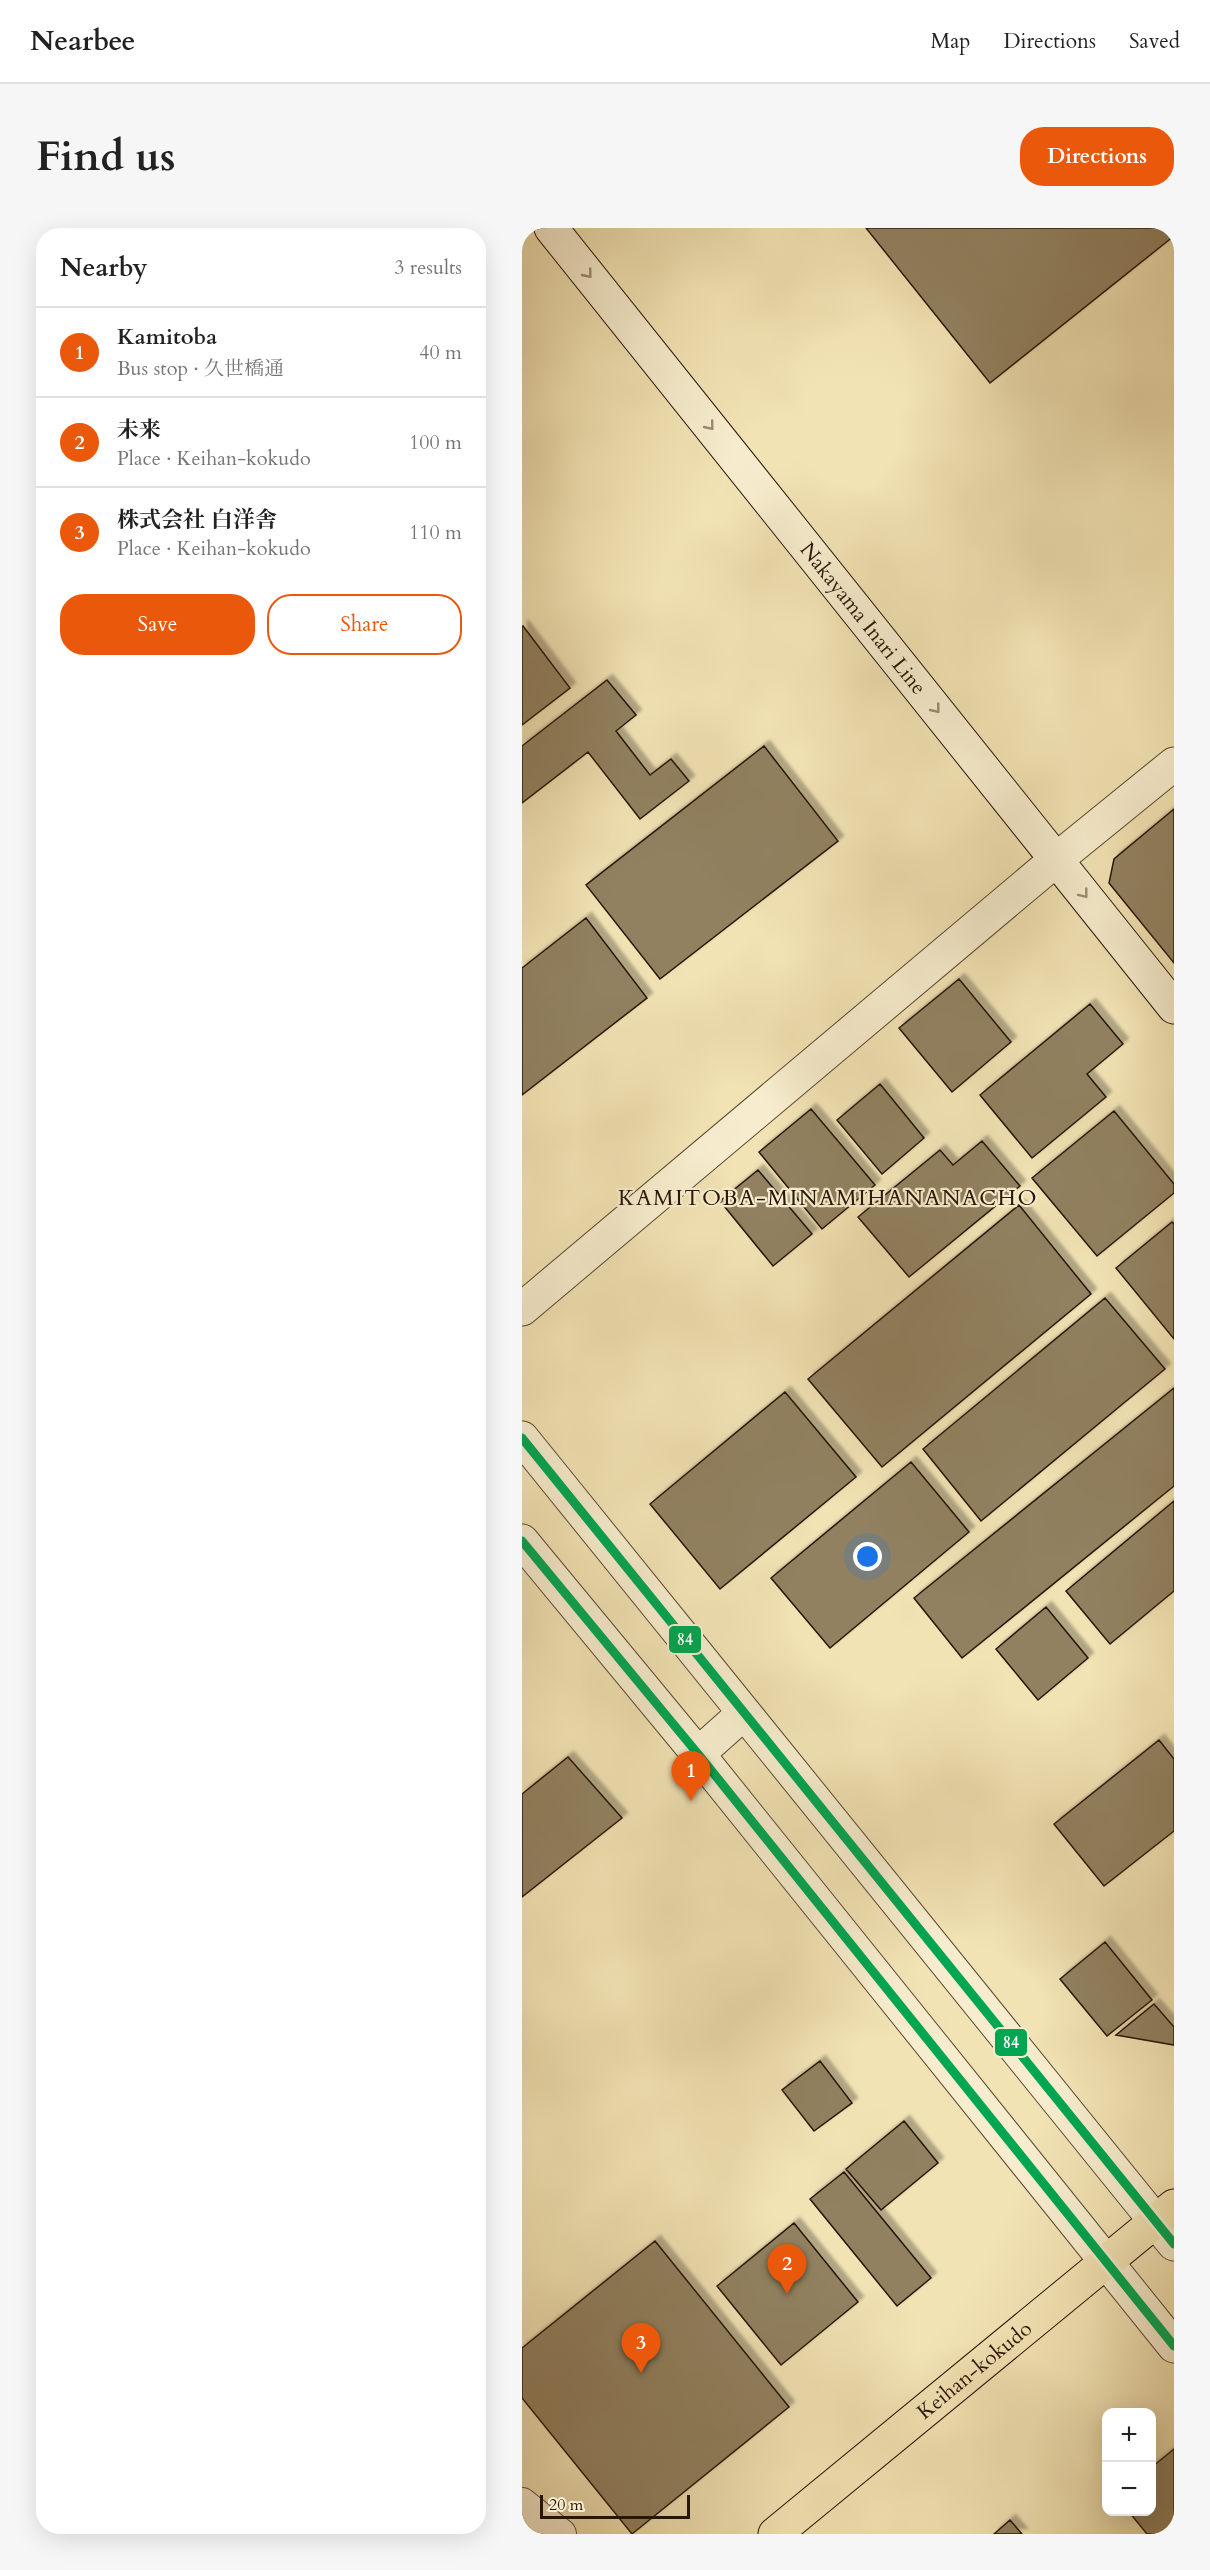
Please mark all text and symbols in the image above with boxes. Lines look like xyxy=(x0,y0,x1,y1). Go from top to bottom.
text: Nearbee xyxy=(30,22,135,60)
text: Map xyxy=(930,27,970,56)
text: Directions xyxy=(1003,27,1096,56)
text: Saved xyxy=(1129,27,1180,56)
button: Directions xyxy=(1020,127,1174,186)
text: Find us xyxy=(36,128,176,185)
text: Nearby xyxy=(60,250,148,285)
text: 3 results xyxy=(394,254,462,281)
one-way arrow xyxy=(580,267,591,278)
text: Kamitoba xyxy=(117,322,217,352)
text: 1 xyxy=(74,339,85,366)
text: 40 m xyxy=(419,339,462,366)
text: Bus stop · 久世橋通 xyxy=(117,355,284,382)
text: 未来 xyxy=(117,415,161,445)
one-way arrow xyxy=(702,419,713,430)
text: 2 xyxy=(74,429,85,456)
text: 100 m xyxy=(409,429,462,456)
text: Place · Keihan-kokudo xyxy=(117,445,311,472)
text: 株式会社 白洋舎 xyxy=(117,505,277,535)
text: 3 xyxy=(74,519,85,546)
text: 110 m xyxy=(409,519,462,546)
text: Place · Keihan-kokudo xyxy=(117,535,311,562)
street label: Nakayama Inari Line xyxy=(793,536,933,701)
button: Save xyxy=(60,594,255,655)
button: Share xyxy=(267,594,462,655)
one-way arrow xyxy=(929,702,940,713)
one-way arrow xyxy=(1077,887,1088,898)
district label: KAMITOBA-MINAMIHANANACHO xyxy=(618,1183,1038,1213)
your location xyxy=(853,1542,882,1571)
line badge: 84 xyxy=(668,1625,702,1654)
text: 84 xyxy=(677,1629,693,1651)
pin: 1 xyxy=(672,1752,710,1801)
line badge: 84 xyxy=(994,2028,1028,2057)
text: 84 xyxy=(1003,2032,1019,2054)
pin: 2 xyxy=(768,2244,806,2294)
street label: Keihan-kokudo xyxy=(911,2314,1038,2426)
pin: 3 xyxy=(622,2324,660,2373)
map controls xyxy=(1102,2408,1156,2516)
button: + xyxy=(1102,2408,1156,2462)
button: − xyxy=(1102,2462,1156,2516)
scale bar xyxy=(540,2492,690,2520)
text: 20 m xyxy=(549,2494,583,2516)

